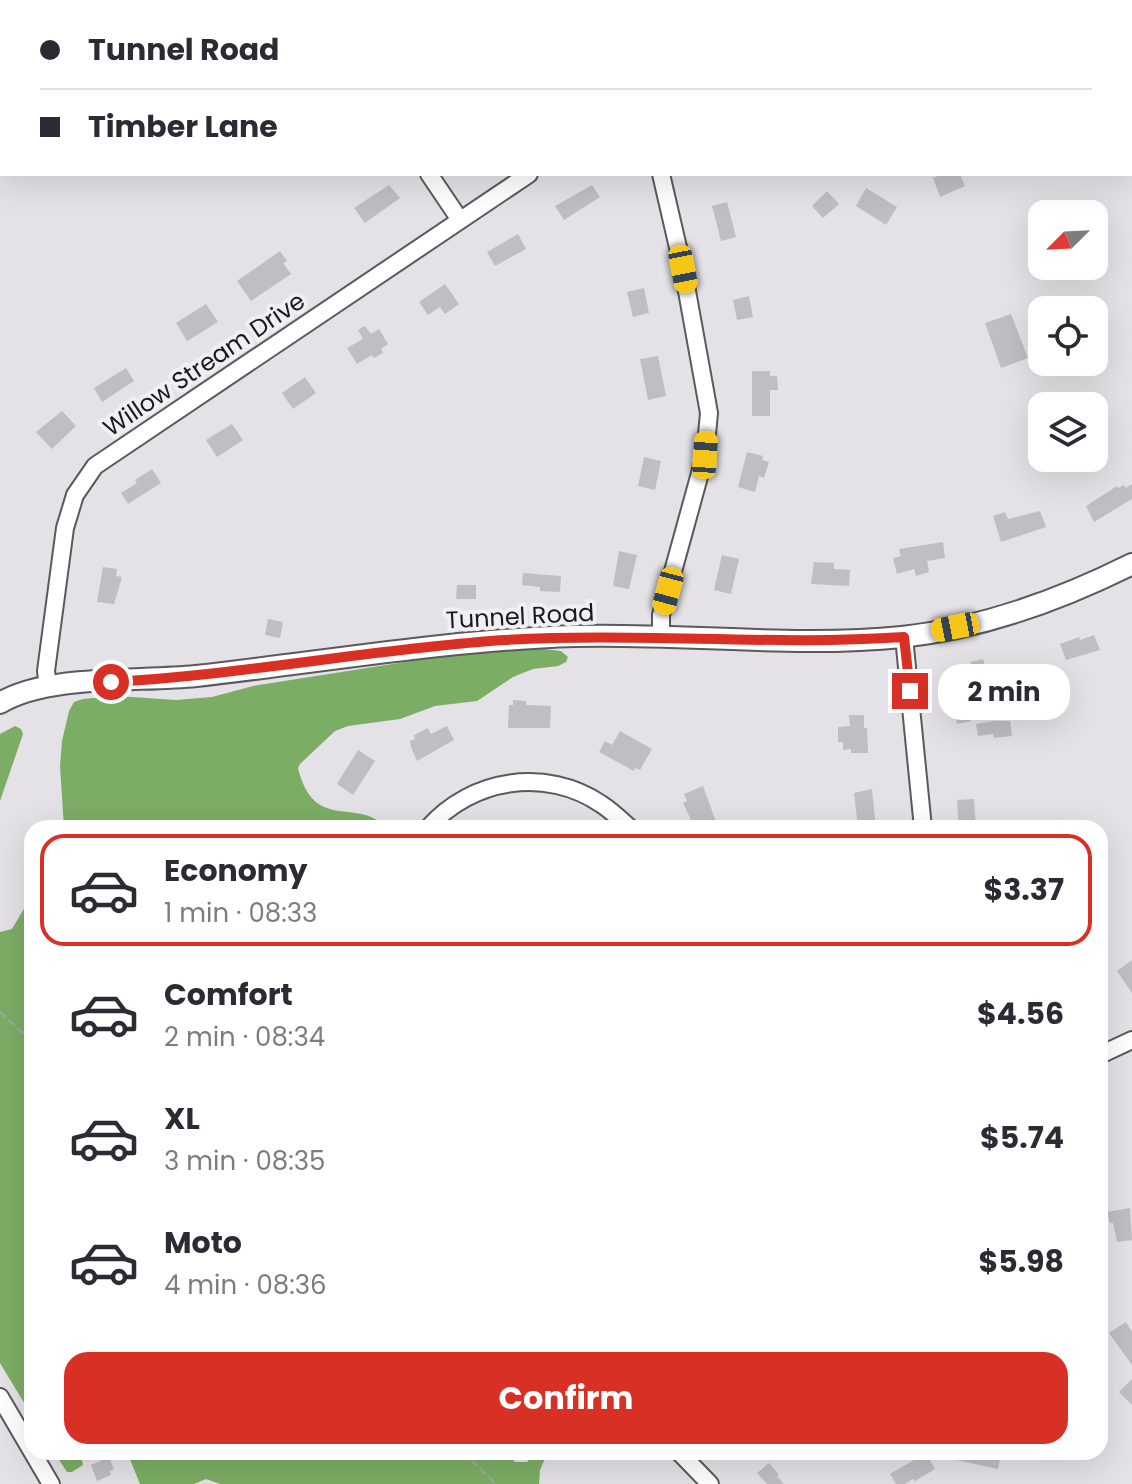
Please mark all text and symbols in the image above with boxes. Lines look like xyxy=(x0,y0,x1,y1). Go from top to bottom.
text: Tunnel Road xyxy=(88,28,280,71)
text: Timber Lane xyxy=(88,105,278,148)
north arrow xyxy=(1028,200,1108,280)
map controls xyxy=(1028,200,1108,472)
car xyxy=(667,243,699,295)
street label: Willow Stream Drive xyxy=(97,284,311,444)
button: locate xyxy=(1028,296,1108,376)
button: layers xyxy=(1028,392,1108,472)
car xyxy=(691,430,719,480)
car xyxy=(650,565,686,617)
street label: Tunnel Road xyxy=(445,596,595,636)
car xyxy=(929,611,981,643)
callout: 2 min xyxy=(938,663,1070,719)
route start xyxy=(93,664,129,700)
route end xyxy=(892,673,928,709)
text: 2 min xyxy=(967,674,1041,710)
text: Economy xyxy=(164,849,308,892)
icon: car xyxy=(68,854,140,926)
text: $3.37 xyxy=(983,868,1064,911)
text: 1 min · 08:33 xyxy=(164,895,317,931)
text: Comfort xyxy=(164,973,293,1016)
icon: car xyxy=(68,978,140,1050)
text: $4.56 xyxy=(977,992,1064,1035)
text: 2 min · 08:34 xyxy=(164,1019,325,1055)
text: XL xyxy=(164,1097,200,1140)
icon: car xyxy=(68,1102,140,1174)
text: $5.74 xyxy=(980,1116,1064,1159)
text: 3 min · 08:35 xyxy=(164,1143,325,1179)
text: Moto xyxy=(164,1221,242,1264)
icon: car xyxy=(68,1226,140,1298)
text: $5.98 xyxy=(978,1240,1064,1283)
text: 4 min · 08:36 xyxy=(164,1267,327,1303)
button: Confirm xyxy=(64,1352,1068,1444)

